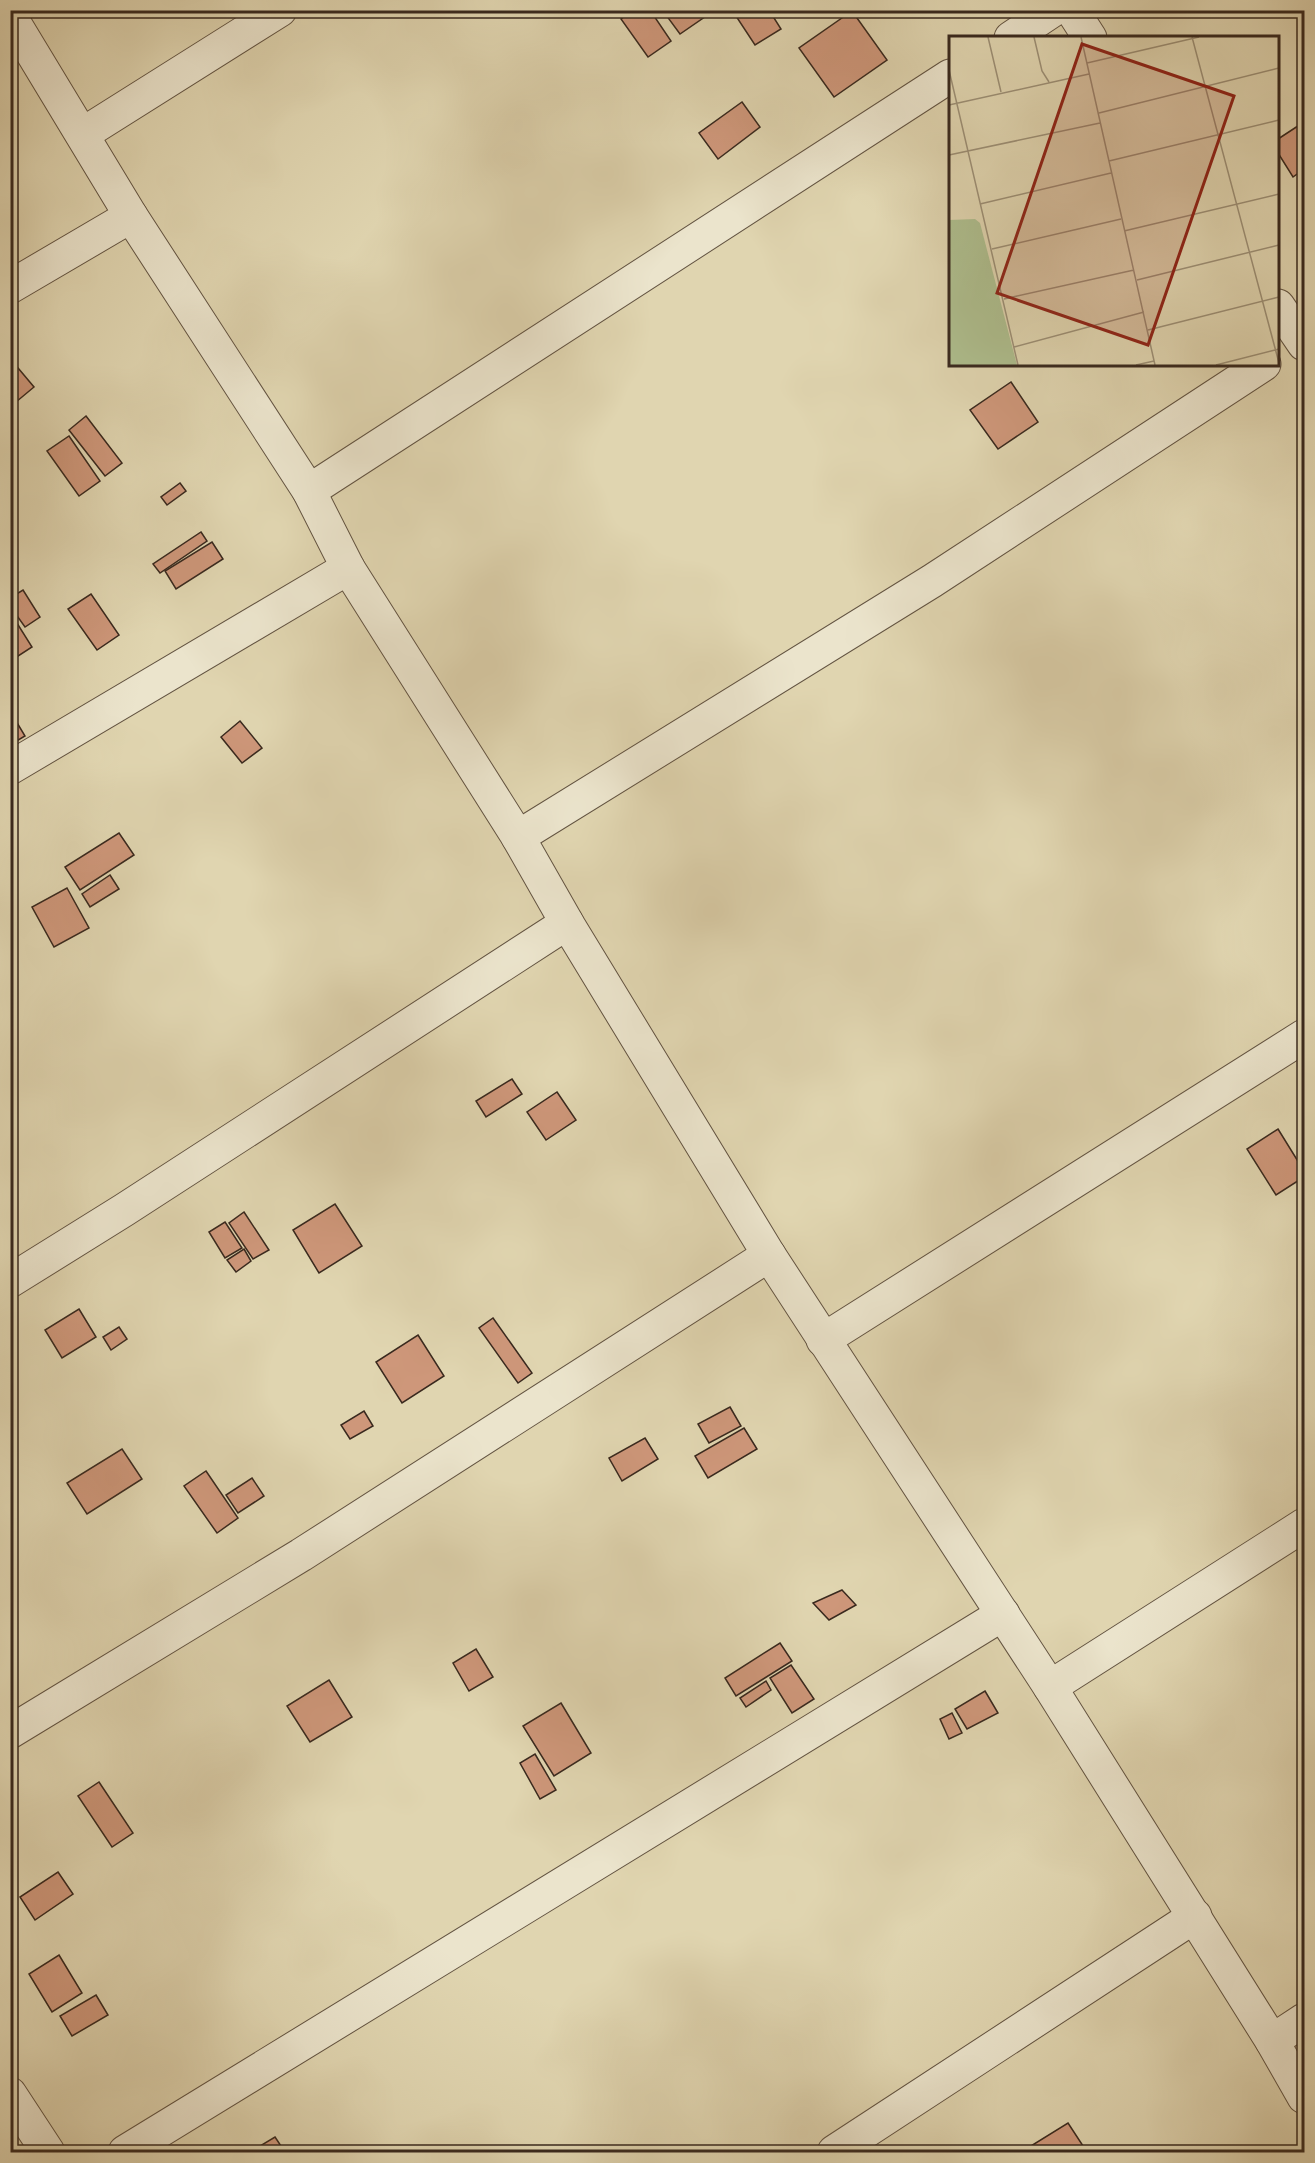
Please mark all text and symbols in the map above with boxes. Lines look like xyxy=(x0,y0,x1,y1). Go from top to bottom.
inset map xyxy=(949,36,1279,366)

